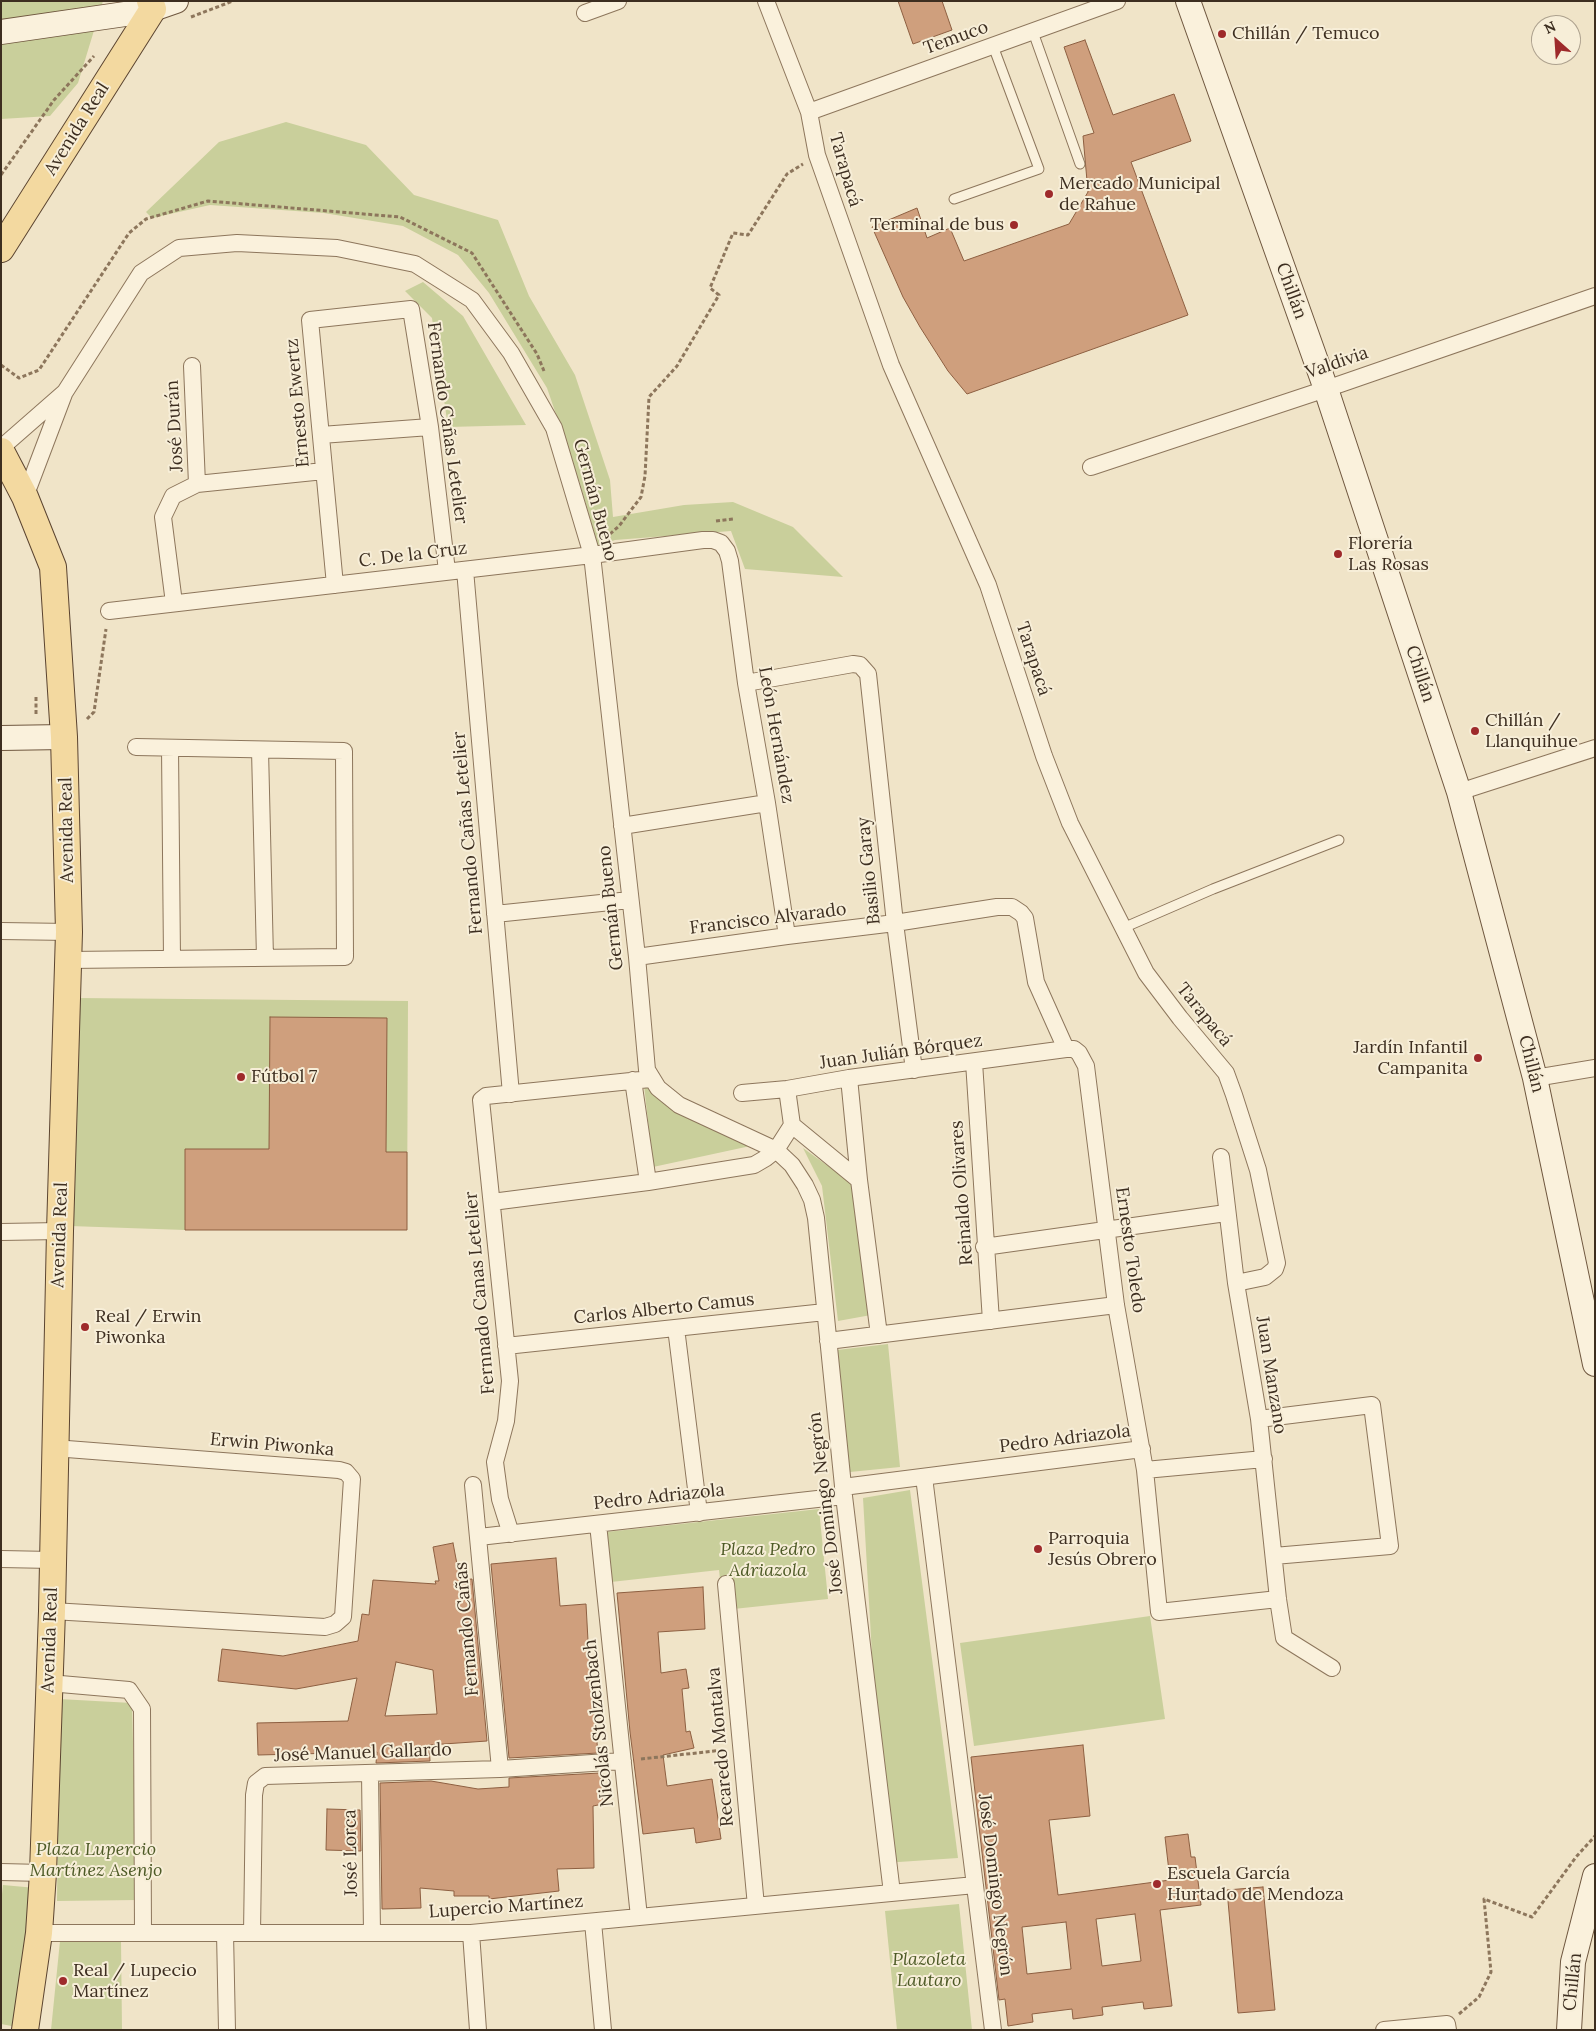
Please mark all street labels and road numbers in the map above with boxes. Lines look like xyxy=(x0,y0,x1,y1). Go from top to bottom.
street label: Temuco xyxy=(921,16,991,60)
street label: Avenida Real xyxy=(40,79,114,179)
street label: Tarapacá xyxy=(824,130,866,210)
street label: Chillán xyxy=(1271,260,1311,322)
street label: Fernando Cañas Letelier xyxy=(422,321,472,525)
street label: Ernesto Ewertz xyxy=(282,338,314,468)
street label: Valdivia xyxy=(1303,342,1371,384)
street label: José Durán xyxy=(162,379,188,473)
street label: Germán Bueno xyxy=(568,437,622,563)
street label: C. De la Cruz xyxy=(358,538,468,572)
street label: Tarapacá xyxy=(1011,619,1055,699)
street label: Chillán xyxy=(1401,643,1439,705)
street label: León Hernández xyxy=(753,665,799,805)
street label: Fernando Cañas Letelier xyxy=(448,731,488,935)
street label: Avenida Real xyxy=(55,777,79,883)
street label: Basilio Garay xyxy=(853,816,885,926)
street label: Germán Bueno xyxy=(594,845,628,971)
street label: Francisco Alvarado xyxy=(688,899,848,939)
street label: Tarapacá xyxy=(1172,979,1236,1051)
street label: Juan Julián Bórquez xyxy=(818,1030,984,1074)
street label: Chillán xyxy=(1513,1033,1549,1095)
street label: Reinaldo Olivares xyxy=(946,1120,978,1266)
street label: Avenida Real xyxy=(47,1182,73,1288)
street label: Ernesto Toledo xyxy=(1110,1185,1150,1315)
street label: Fernnado Canas Letelier xyxy=(460,1191,500,1395)
street label: Carlos Alberto Camus xyxy=(573,1289,755,1329)
street label: Juan Manzano xyxy=(1251,1314,1291,1436)
street label: José Domingo Negrón xyxy=(804,1411,848,1595)
street label: Pedro Adriazola xyxy=(998,1420,1132,1458)
street label: Erwin Piwonka xyxy=(209,1429,335,1461)
street label: Pedro Adriazola xyxy=(592,1479,726,1515)
street label: Fernando Cañas xyxy=(450,1561,484,1697)
street label: Avenida Real xyxy=(37,1587,63,1693)
street label: Nicolás Stolzenbach xyxy=(579,1638,619,1808)
street label: Recaredo Montalva xyxy=(703,1666,739,1828)
street label: José Manuel Gallardo xyxy=(274,1739,452,1767)
street label: José Domingo Negrón xyxy=(973,1793,1017,1977)
street label: José Lorca xyxy=(339,1809,363,1897)
street label: Lupercio Martínez xyxy=(428,1891,584,1923)
street label: Chillán xyxy=(1559,1952,1587,2012)

